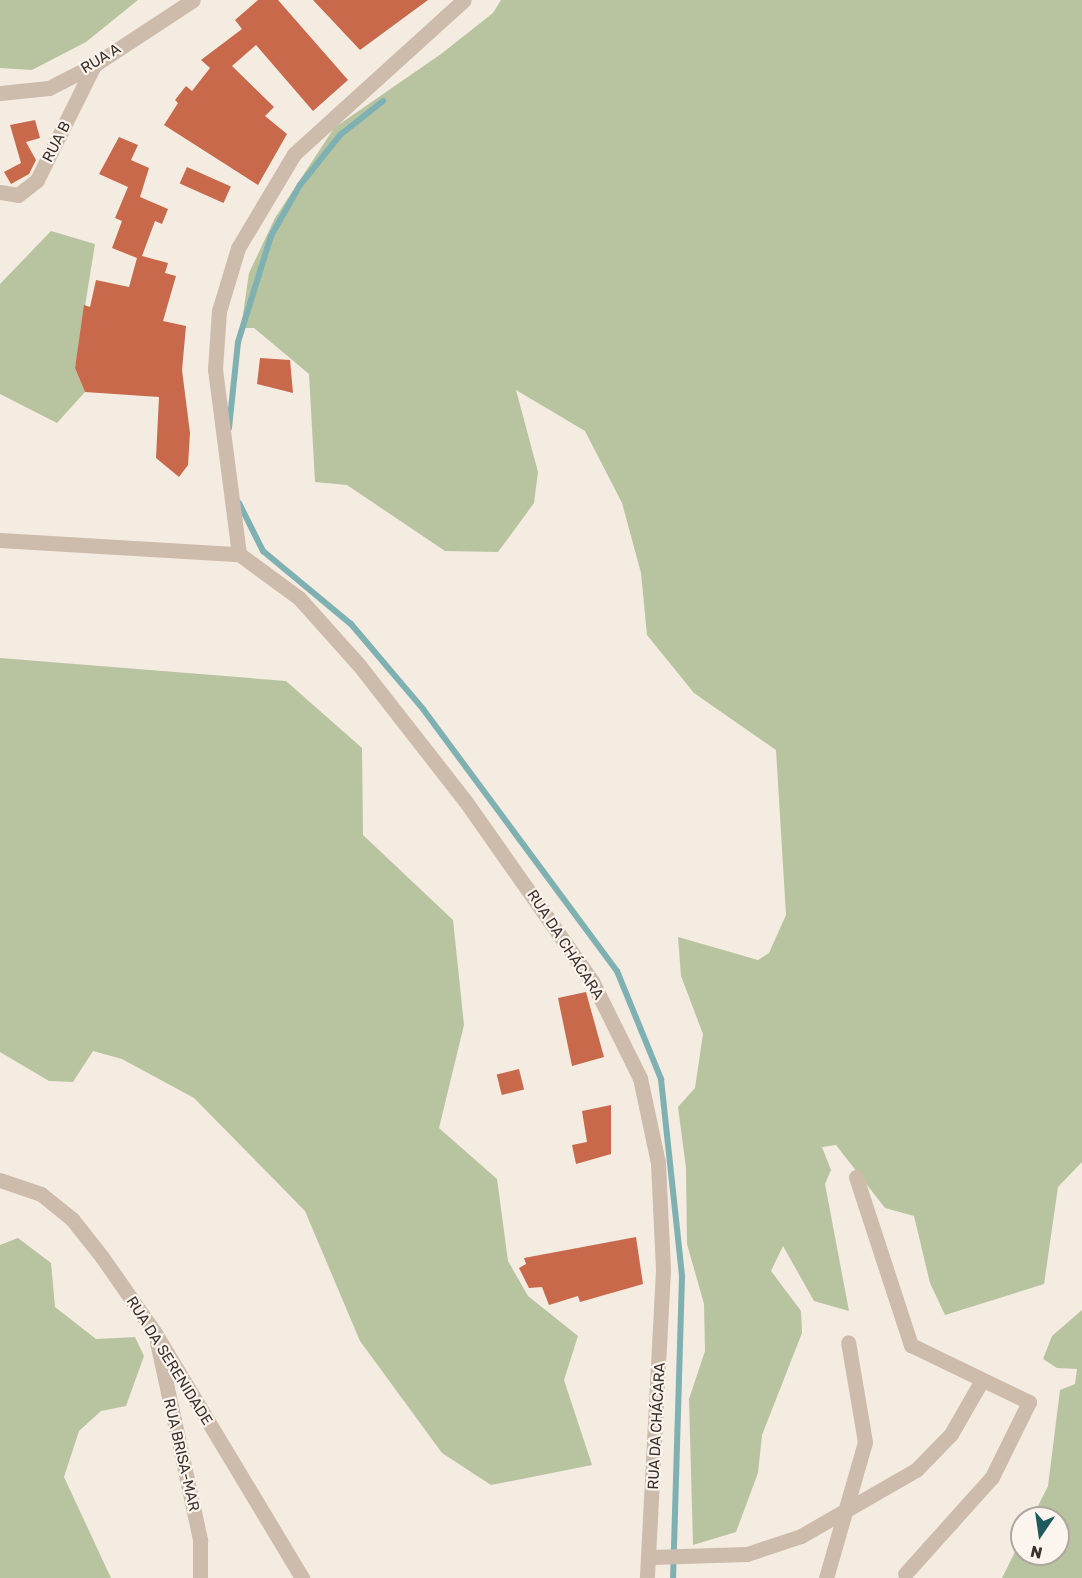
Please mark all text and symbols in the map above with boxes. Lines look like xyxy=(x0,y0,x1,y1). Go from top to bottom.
street label: RUA A xyxy=(78,40,124,78)
street label: RUA B xyxy=(39,118,75,166)
street label: RUA DA CHÁCARA xyxy=(523,886,607,1004)
street label: RUA DA SERENIDADE xyxy=(122,1293,216,1429)
street label: RUA DA CHÁCARA xyxy=(645,1362,669,1490)
street label: RUA BRISA-MAR xyxy=(159,1397,203,1513)
north arrow xyxy=(1010,1506,1070,1566)
text: N xyxy=(1029,1542,1044,1563)

